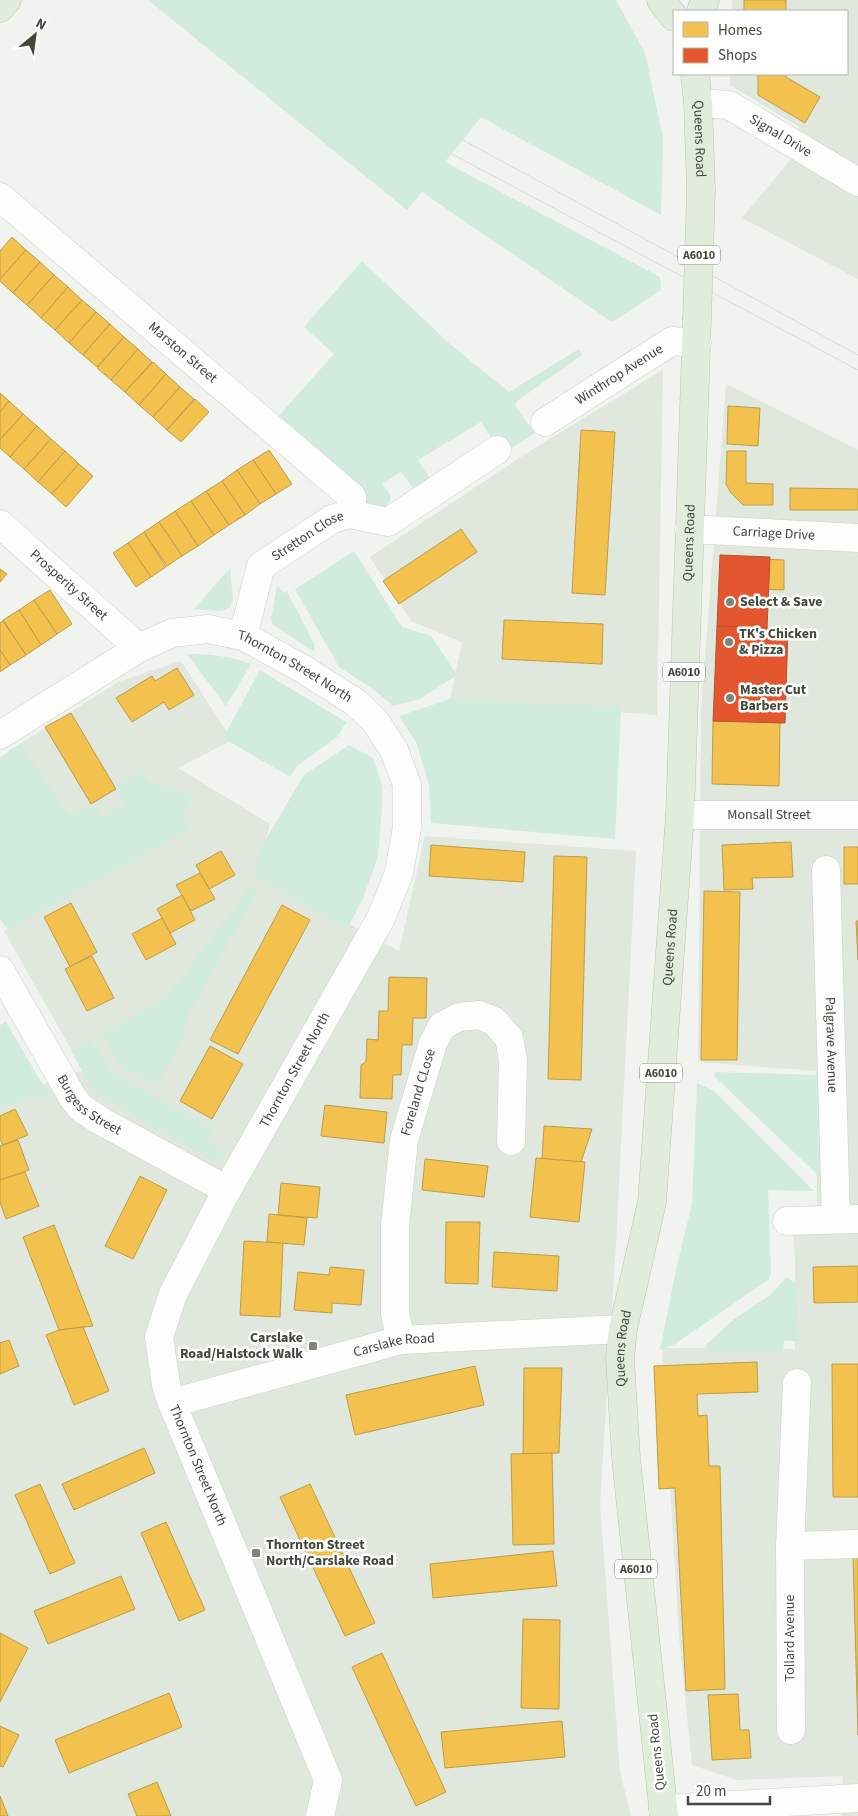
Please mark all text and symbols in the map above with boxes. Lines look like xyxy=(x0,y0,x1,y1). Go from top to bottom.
north arrow xyxy=(10,10,60,60)
legend xyxy=(673,10,848,75)
text: N xyxy=(32,14,50,36)
text: Homes xyxy=(718,20,762,41)
text: Shops xyxy=(718,45,757,66)
street label: Queens Road xyxy=(688,100,711,178)
street label: Signal Drive xyxy=(745,109,815,162)
road number: A6010 xyxy=(678,246,720,264)
street label: Marston Street xyxy=(144,317,222,388)
street label: Winthrop Avenue xyxy=(571,339,667,410)
street label: Queens Road xyxy=(678,504,701,582)
street label: Stretton Close xyxy=(268,506,346,566)
street label: Carriage Drive xyxy=(732,521,816,546)
street label: Prosperity Street xyxy=(25,545,112,626)
place label: Select & Save xyxy=(740,592,823,612)
marker: Select & Save xyxy=(724,596,736,608)
place label: TK's Chicken & Pizza xyxy=(739,624,817,660)
street label: Thornton Street North xyxy=(236,625,356,708)
marker: TK's Chicken & Pizza xyxy=(723,636,735,648)
road number: A6010 xyxy=(663,662,705,682)
place label: Master Cut Barbers xyxy=(740,680,807,716)
marker: Master Cut Barbers xyxy=(724,692,736,704)
street label: Monsall Street xyxy=(727,805,811,825)
street label: Queens Road xyxy=(658,908,683,987)
street label: Palgrave Avenue xyxy=(820,997,842,1093)
street label: Thornton Street North xyxy=(255,1008,335,1132)
street label: Foreland CLose xyxy=(396,1046,441,1138)
road number: A6010 xyxy=(640,1064,682,1082)
street label: Burgess Street xyxy=(52,1071,125,1141)
street label: Queens Road xyxy=(610,1308,637,1387)
place label: Carslake Road/Halstock Walk xyxy=(180,1328,303,1364)
street label: Carslake Road xyxy=(351,1328,435,1363)
marker: Carslake Road/Halstock Walk xyxy=(307,1340,319,1352)
street label: Thornton Street North xyxy=(164,1402,232,1529)
place label: Thornton Street North/Carslake Road xyxy=(266,1535,394,1571)
marker: Thornton Street North/Carslake Road xyxy=(250,1547,262,1559)
road number: A6010 xyxy=(615,1560,657,1578)
street label: Tollard Avenue xyxy=(780,1595,800,1681)
street label: Queens Road xyxy=(643,1713,671,1791)
scale bar xyxy=(688,1774,770,1806)
text: 20 m xyxy=(696,1781,726,1802)

